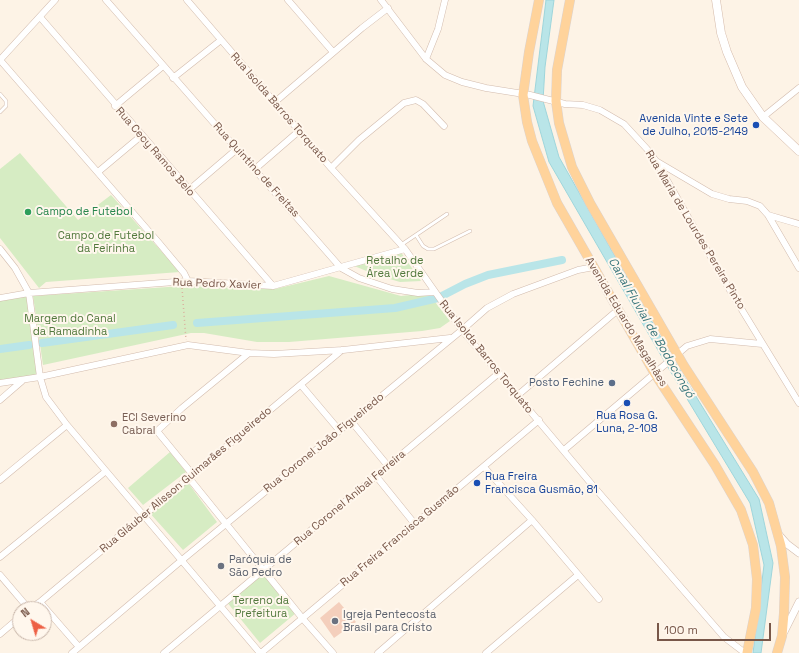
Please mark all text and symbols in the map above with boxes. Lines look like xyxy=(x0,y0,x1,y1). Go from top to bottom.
street label: Rua Isolda Barros Torquato xyxy=(228,50,330,166)
street label: Rua Cecy Ramos Belo xyxy=(113,105,197,199)
place label: Avenida Vinte e Sete de Julho, 2015-2149 xyxy=(639,112,748,138)
street label: Rua Quintino de Freitas xyxy=(210,120,302,220)
marker: Avenida Vinte e Sete de Julho, 2015-2149 xyxy=(751,120,761,130)
street label: Rua Maria de Lourdes Pereira Pinto xyxy=(642,148,748,312)
place label: Campo de Futebol xyxy=(36,205,133,219)
marker: Campo de Futebol xyxy=(23,207,33,217)
park label: Campo de Futebol da Feirinha xyxy=(58,229,154,255)
park label: Retalho de Área Verde xyxy=(366,254,424,280)
street label: Avenida Eduardo Magalhães xyxy=(582,255,670,389)
water label: Canal Fluvial de Bodocongó xyxy=(605,255,697,401)
street label: Rua Pedro Xavier xyxy=(172,276,262,292)
street label: Rua Isolda Barros Torquato xyxy=(436,298,536,416)
park label: Margem do Canal da Ramadinha xyxy=(24,312,116,338)
place label: Posto Fechine xyxy=(529,376,604,390)
marker: Posto Fechine xyxy=(607,378,617,388)
street label: Rua Coronel João Figueiredo xyxy=(261,390,387,496)
marker: Rua Rosa G. Luna, 2-108 xyxy=(622,398,632,408)
street label: Rua Gláuber Alisson Guimarães Figueiredo xyxy=(97,404,275,556)
place label: Rua Rosa G. Luna, 2-108 xyxy=(596,409,658,435)
place label: ECI Severino Cabral xyxy=(122,411,186,437)
marker: ECI Severino Cabral xyxy=(109,419,119,429)
street label: Rua Coronel Aníbal Ferreira xyxy=(292,447,408,549)
place label: Rua Freira Francisca Gusmão, 81 xyxy=(485,470,598,496)
marker: Rua Freira Francisca Gusmão, 81 xyxy=(472,478,482,488)
street label: Rua Freira Francisca Gusmão xyxy=(338,482,462,590)
place label: Paróquia de São Pedro xyxy=(229,553,292,579)
marker: Paróquia de São Pedro xyxy=(216,561,226,571)
park label: Terreno da Prefeitura xyxy=(233,594,289,620)
north arrow xyxy=(12,601,52,641)
text: N xyxy=(18,605,32,620)
place label: Igreja Pentecosta Brasil para Cristo xyxy=(343,608,436,634)
scale bar xyxy=(659,615,773,641)
marker: Igreja Pentecosta Brasil para Cristo xyxy=(330,616,340,626)
text: 100 m xyxy=(664,622,698,638)

